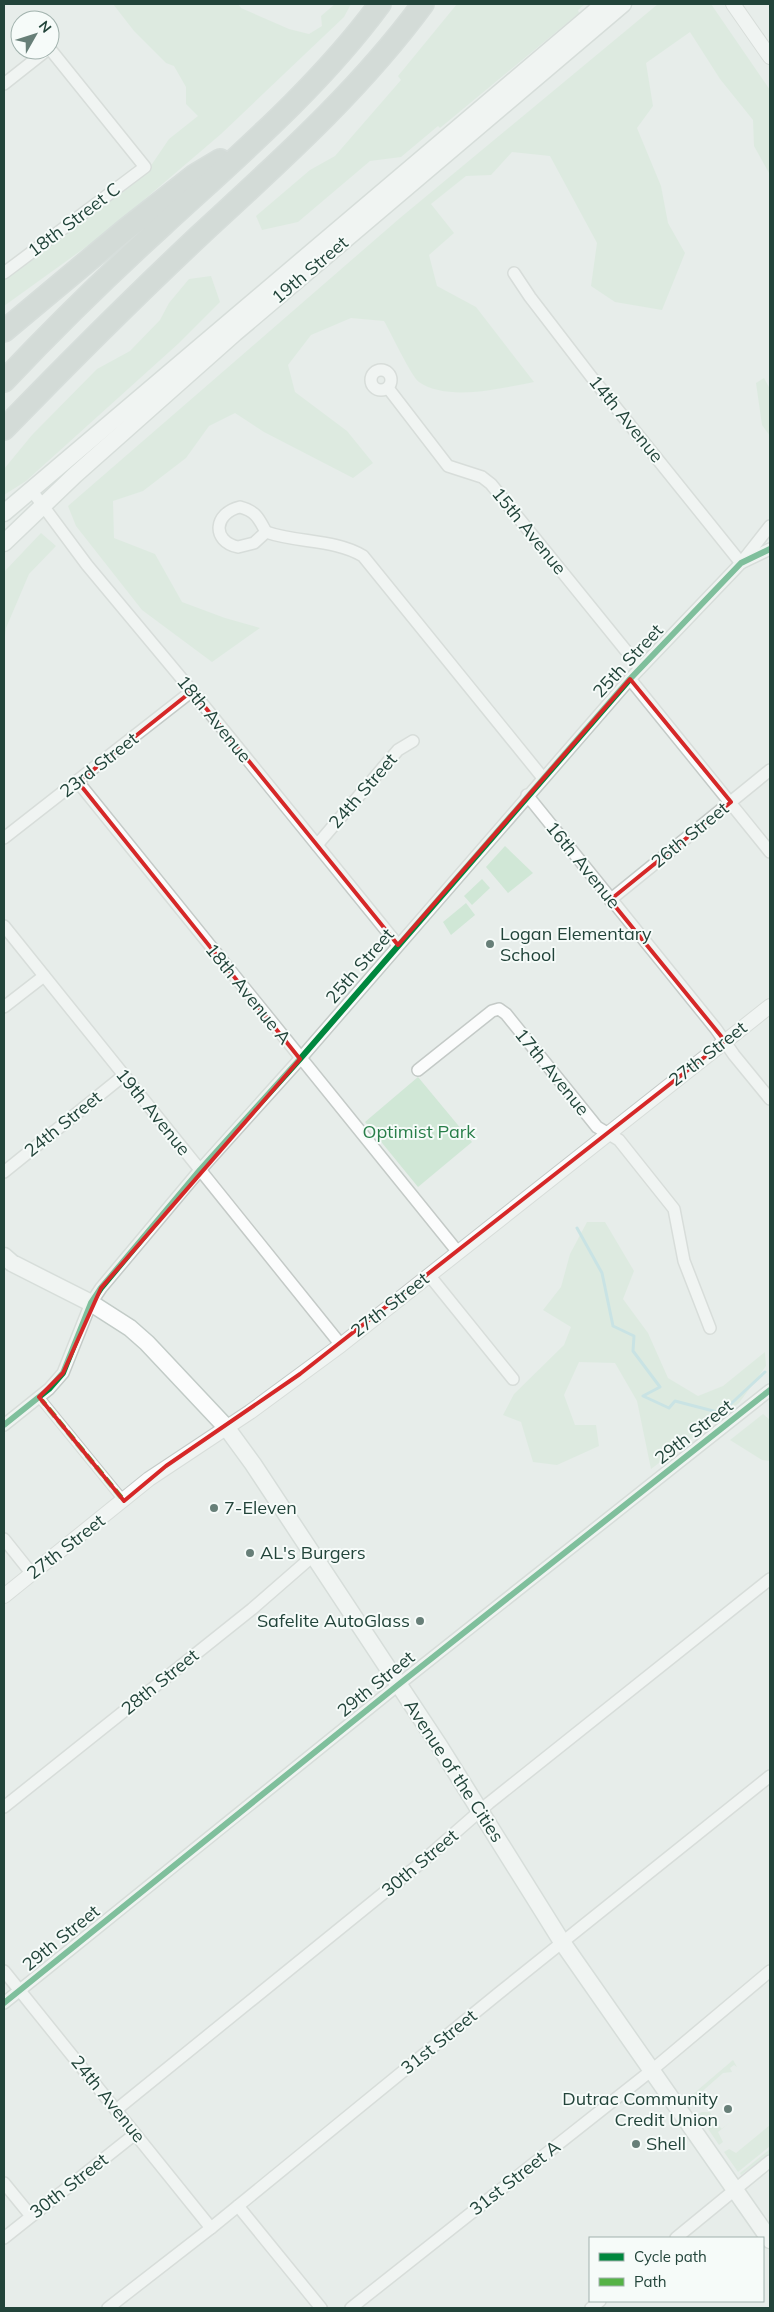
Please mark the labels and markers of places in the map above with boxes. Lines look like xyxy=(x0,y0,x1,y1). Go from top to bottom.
place label: Logan Elementary School xyxy=(500,922,652,966)
marker: Logan Elementary School xyxy=(484,938,496,950)
place label: 7-Eleven xyxy=(224,1496,297,1519)
marker: 7-Eleven xyxy=(208,1502,220,1514)
place label: AL's Burgers xyxy=(260,1541,366,1564)
marker: AL's Burgers xyxy=(244,1547,256,1559)
place label: Safelite AutoGlass xyxy=(257,1609,410,1632)
marker: Safelite AutoGlass xyxy=(414,1615,426,1627)
place label: Dutrac Community Credit Union xyxy=(562,2087,718,2131)
marker: Dutrac Community Credit Union xyxy=(722,2103,734,2115)
place label: Shell xyxy=(646,2132,686,2155)
marker: Shell xyxy=(630,2138,642,2150)

